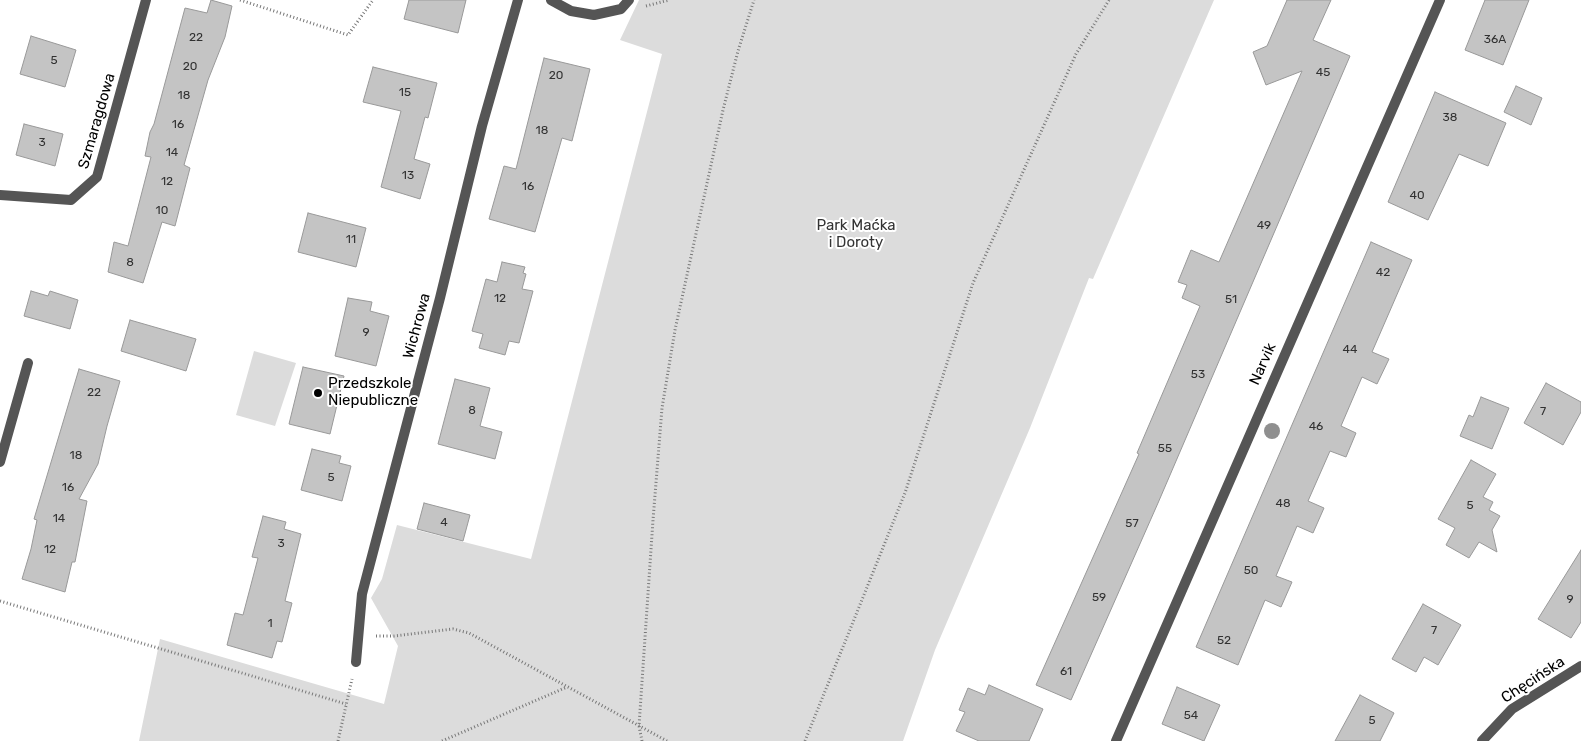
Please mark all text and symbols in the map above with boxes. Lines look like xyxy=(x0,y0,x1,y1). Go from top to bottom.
house number: 22 xyxy=(189,31,203,45)
house number: 36A xyxy=(1484,33,1506,47)
house number: 5 xyxy=(50,54,58,68)
house number: 20 xyxy=(183,60,197,74)
house number: 45 xyxy=(1316,66,1330,80)
house number: 20 xyxy=(549,69,563,83)
street label: Szmaragdowa xyxy=(75,71,119,171)
house number: 15 xyxy=(399,86,411,100)
house number: 18 xyxy=(178,89,190,103)
house number: 38 xyxy=(1443,111,1457,125)
house number: 16 xyxy=(172,118,184,132)
house number: 18 xyxy=(536,124,548,138)
house number: 3 xyxy=(38,136,46,150)
house number: 14 xyxy=(166,146,178,160)
house number: 13 xyxy=(402,169,414,183)
house number: 12 xyxy=(161,175,173,189)
house number: 16 xyxy=(522,180,534,194)
house number: 40 xyxy=(1409,189,1425,203)
house number: 10 xyxy=(156,204,168,218)
park label: Park Maćka i Doroty xyxy=(816,217,896,252)
house number: 49 xyxy=(1257,219,1271,233)
house number: 11 xyxy=(346,233,356,247)
house number: 8 xyxy=(126,256,134,270)
house number: 42 xyxy=(1376,266,1390,280)
street label: Wichrowa xyxy=(400,291,434,361)
house number: 12 xyxy=(494,292,506,306)
house number: 51 xyxy=(1225,293,1237,307)
house number: 9 xyxy=(362,326,370,340)
street label: Narvik xyxy=(1246,340,1280,388)
house number: 44 xyxy=(1343,343,1357,357)
house number: 53 xyxy=(1191,368,1205,382)
place label: Przedszkole Niepubliczne xyxy=(328,375,418,410)
house number: 22 xyxy=(87,386,101,400)
marker: Przedszkole Niepubliczne xyxy=(312,387,324,399)
house number: 8 xyxy=(468,404,476,418)
house number: 7 xyxy=(1540,405,1546,419)
house number: 46 xyxy=(1309,420,1323,434)
house number: 55 xyxy=(1158,442,1172,456)
house number: 18 xyxy=(70,449,82,463)
house number: 5 xyxy=(327,471,335,485)
house number: 16 xyxy=(62,481,74,495)
house number: 48 xyxy=(1275,497,1291,511)
house number: 5 xyxy=(1466,499,1474,513)
house number: 14 xyxy=(53,512,65,526)
house number: 4 xyxy=(440,516,448,530)
house number: 57 xyxy=(1125,517,1139,531)
house number: 3 xyxy=(277,537,285,551)
house number: 12 xyxy=(44,543,56,557)
house number: 50 xyxy=(1244,564,1258,578)
house number: 59 xyxy=(1092,591,1106,605)
house number: 9 xyxy=(1566,593,1574,607)
house number: 1 xyxy=(267,617,273,631)
house number: 7 xyxy=(1431,624,1437,638)
house number: 52 xyxy=(1217,634,1231,648)
street label: Chęcińska xyxy=(1498,653,1568,707)
house number: 61 xyxy=(1060,665,1072,679)
house number: 54 xyxy=(1184,709,1198,723)
house number: 5 xyxy=(1368,714,1376,728)

